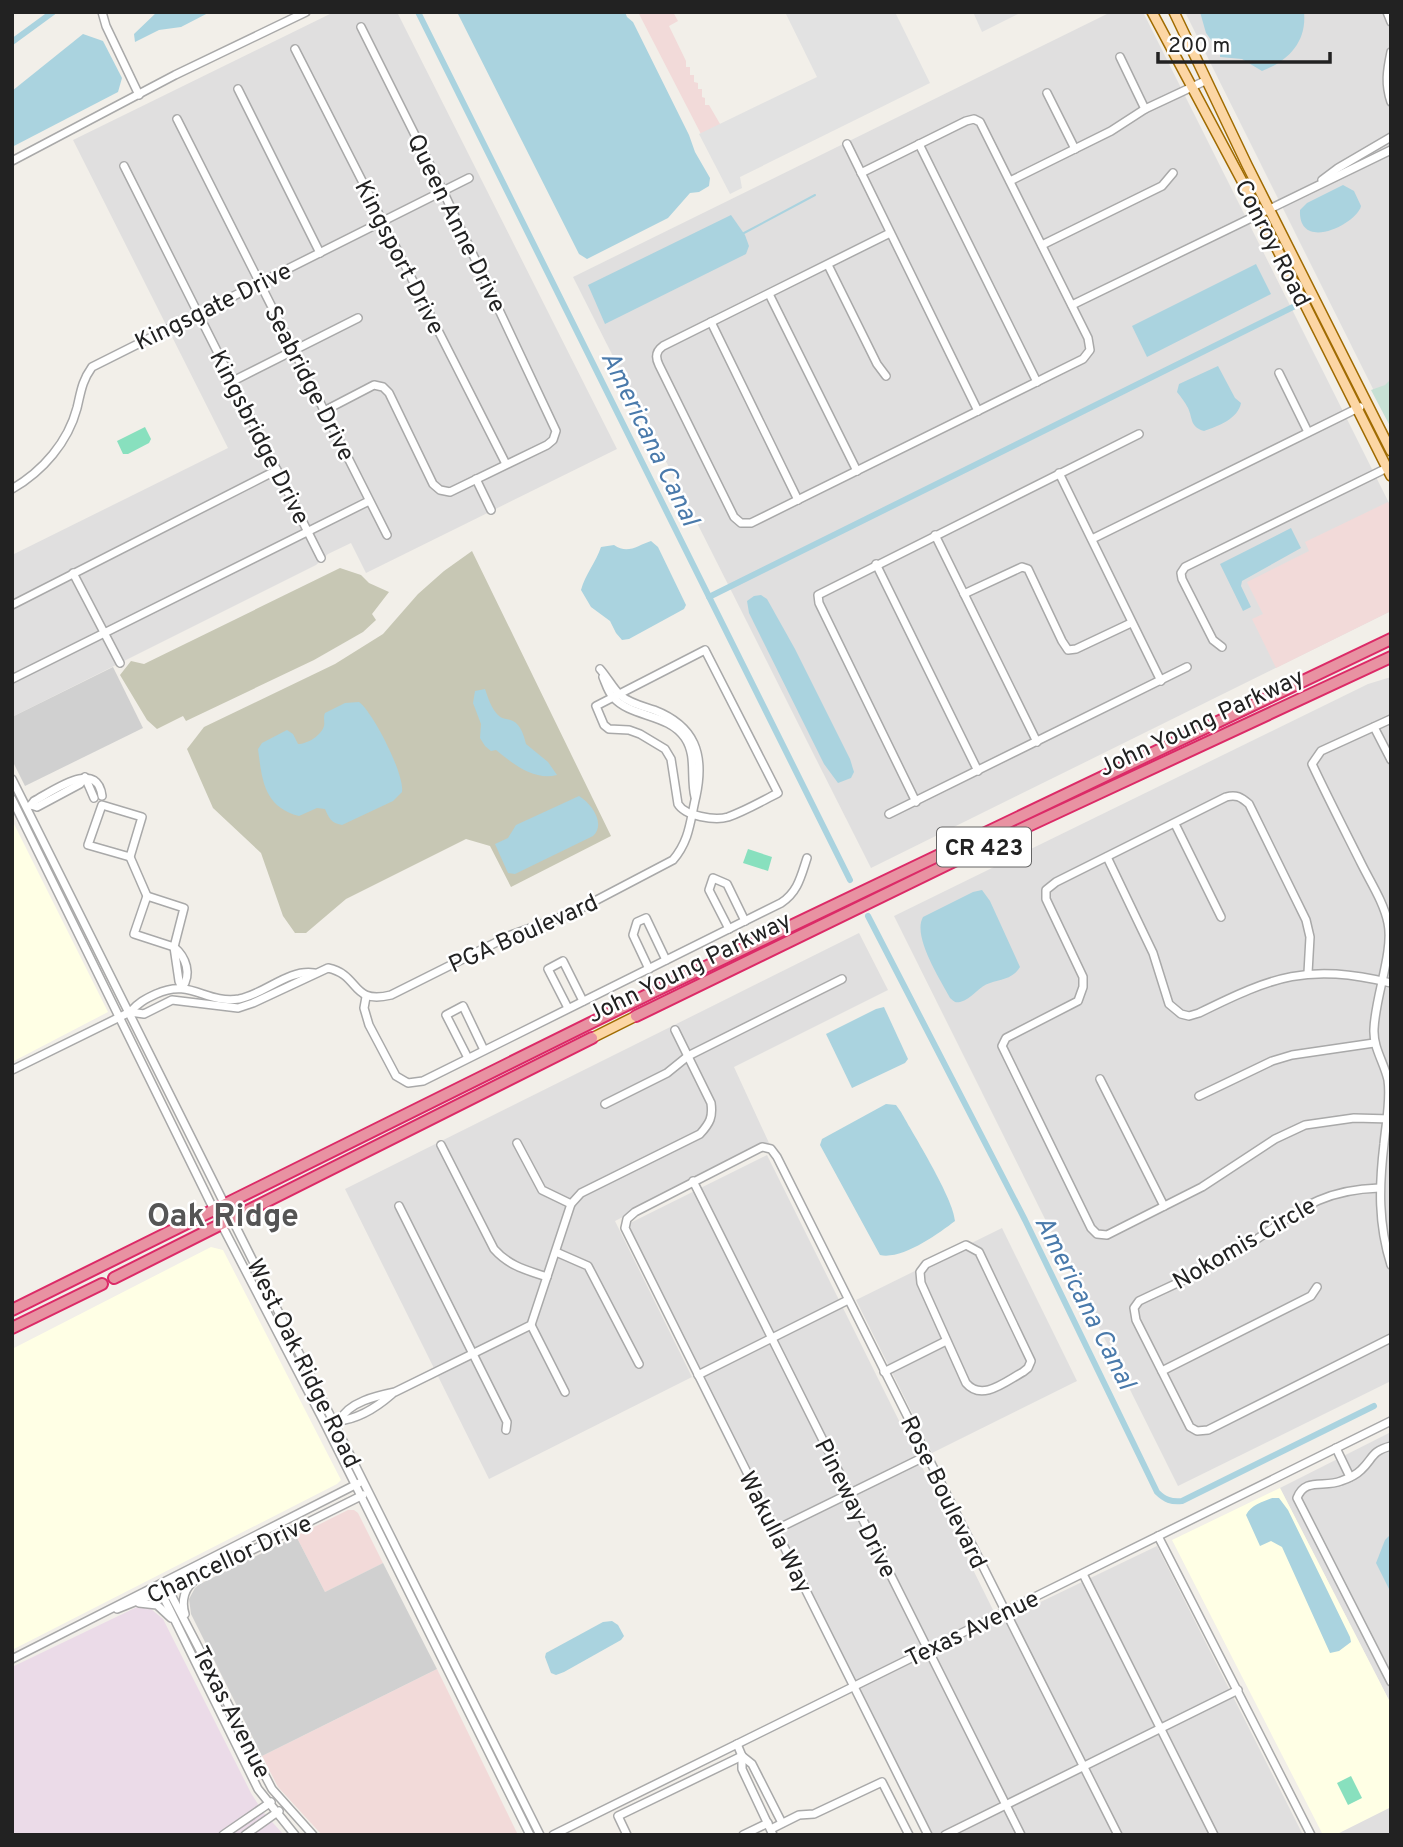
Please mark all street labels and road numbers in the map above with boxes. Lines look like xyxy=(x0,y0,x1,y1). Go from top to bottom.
street label: Queen Anne Drive xyxy=(399,130,511,318)
street label: Conroy Road xyxy=(1226,175,1316,312)
street label: Kingsport Drive xyxy=(346,176,450,340)
street label: Kingsgate Drive xyxy=(131,257,297,359)
street label: Seabridge Drive xyxy=(256,301,360,467)
street label: Kingsbridge Drive xyxy=(201,346,315,530)
street label: John Young Parkway xyxy=(1094,663,1309,785)
road number: CR 423 xyxy=(937,828,1031,866)
street label: PGA Boulevard xyxy=(444,888,603,981)
street label: John Young Parkway xyxy=(583,906,797,1031)
street label: Nokomis Circle xyxy=(1168,1192,1322,1298)
street label: West Oak Ridge Road xyxy=(238,1254,366,1473)
street label: Rose Boulevard xyxy=(892,1411,992,1574)
street label: Pineway Drive xyxy=(806,1434,902,1584)
street label: Wakulla Way xyxy=(731,1467,818,1599)
street label: Chancellor Drive xyxy=(142,1509,317,1612)
street label: Texas Avenue xyxy=(901,1585,1044,1675)
street label: Texas Avenue xyxy=(184,1642,276,1784)

